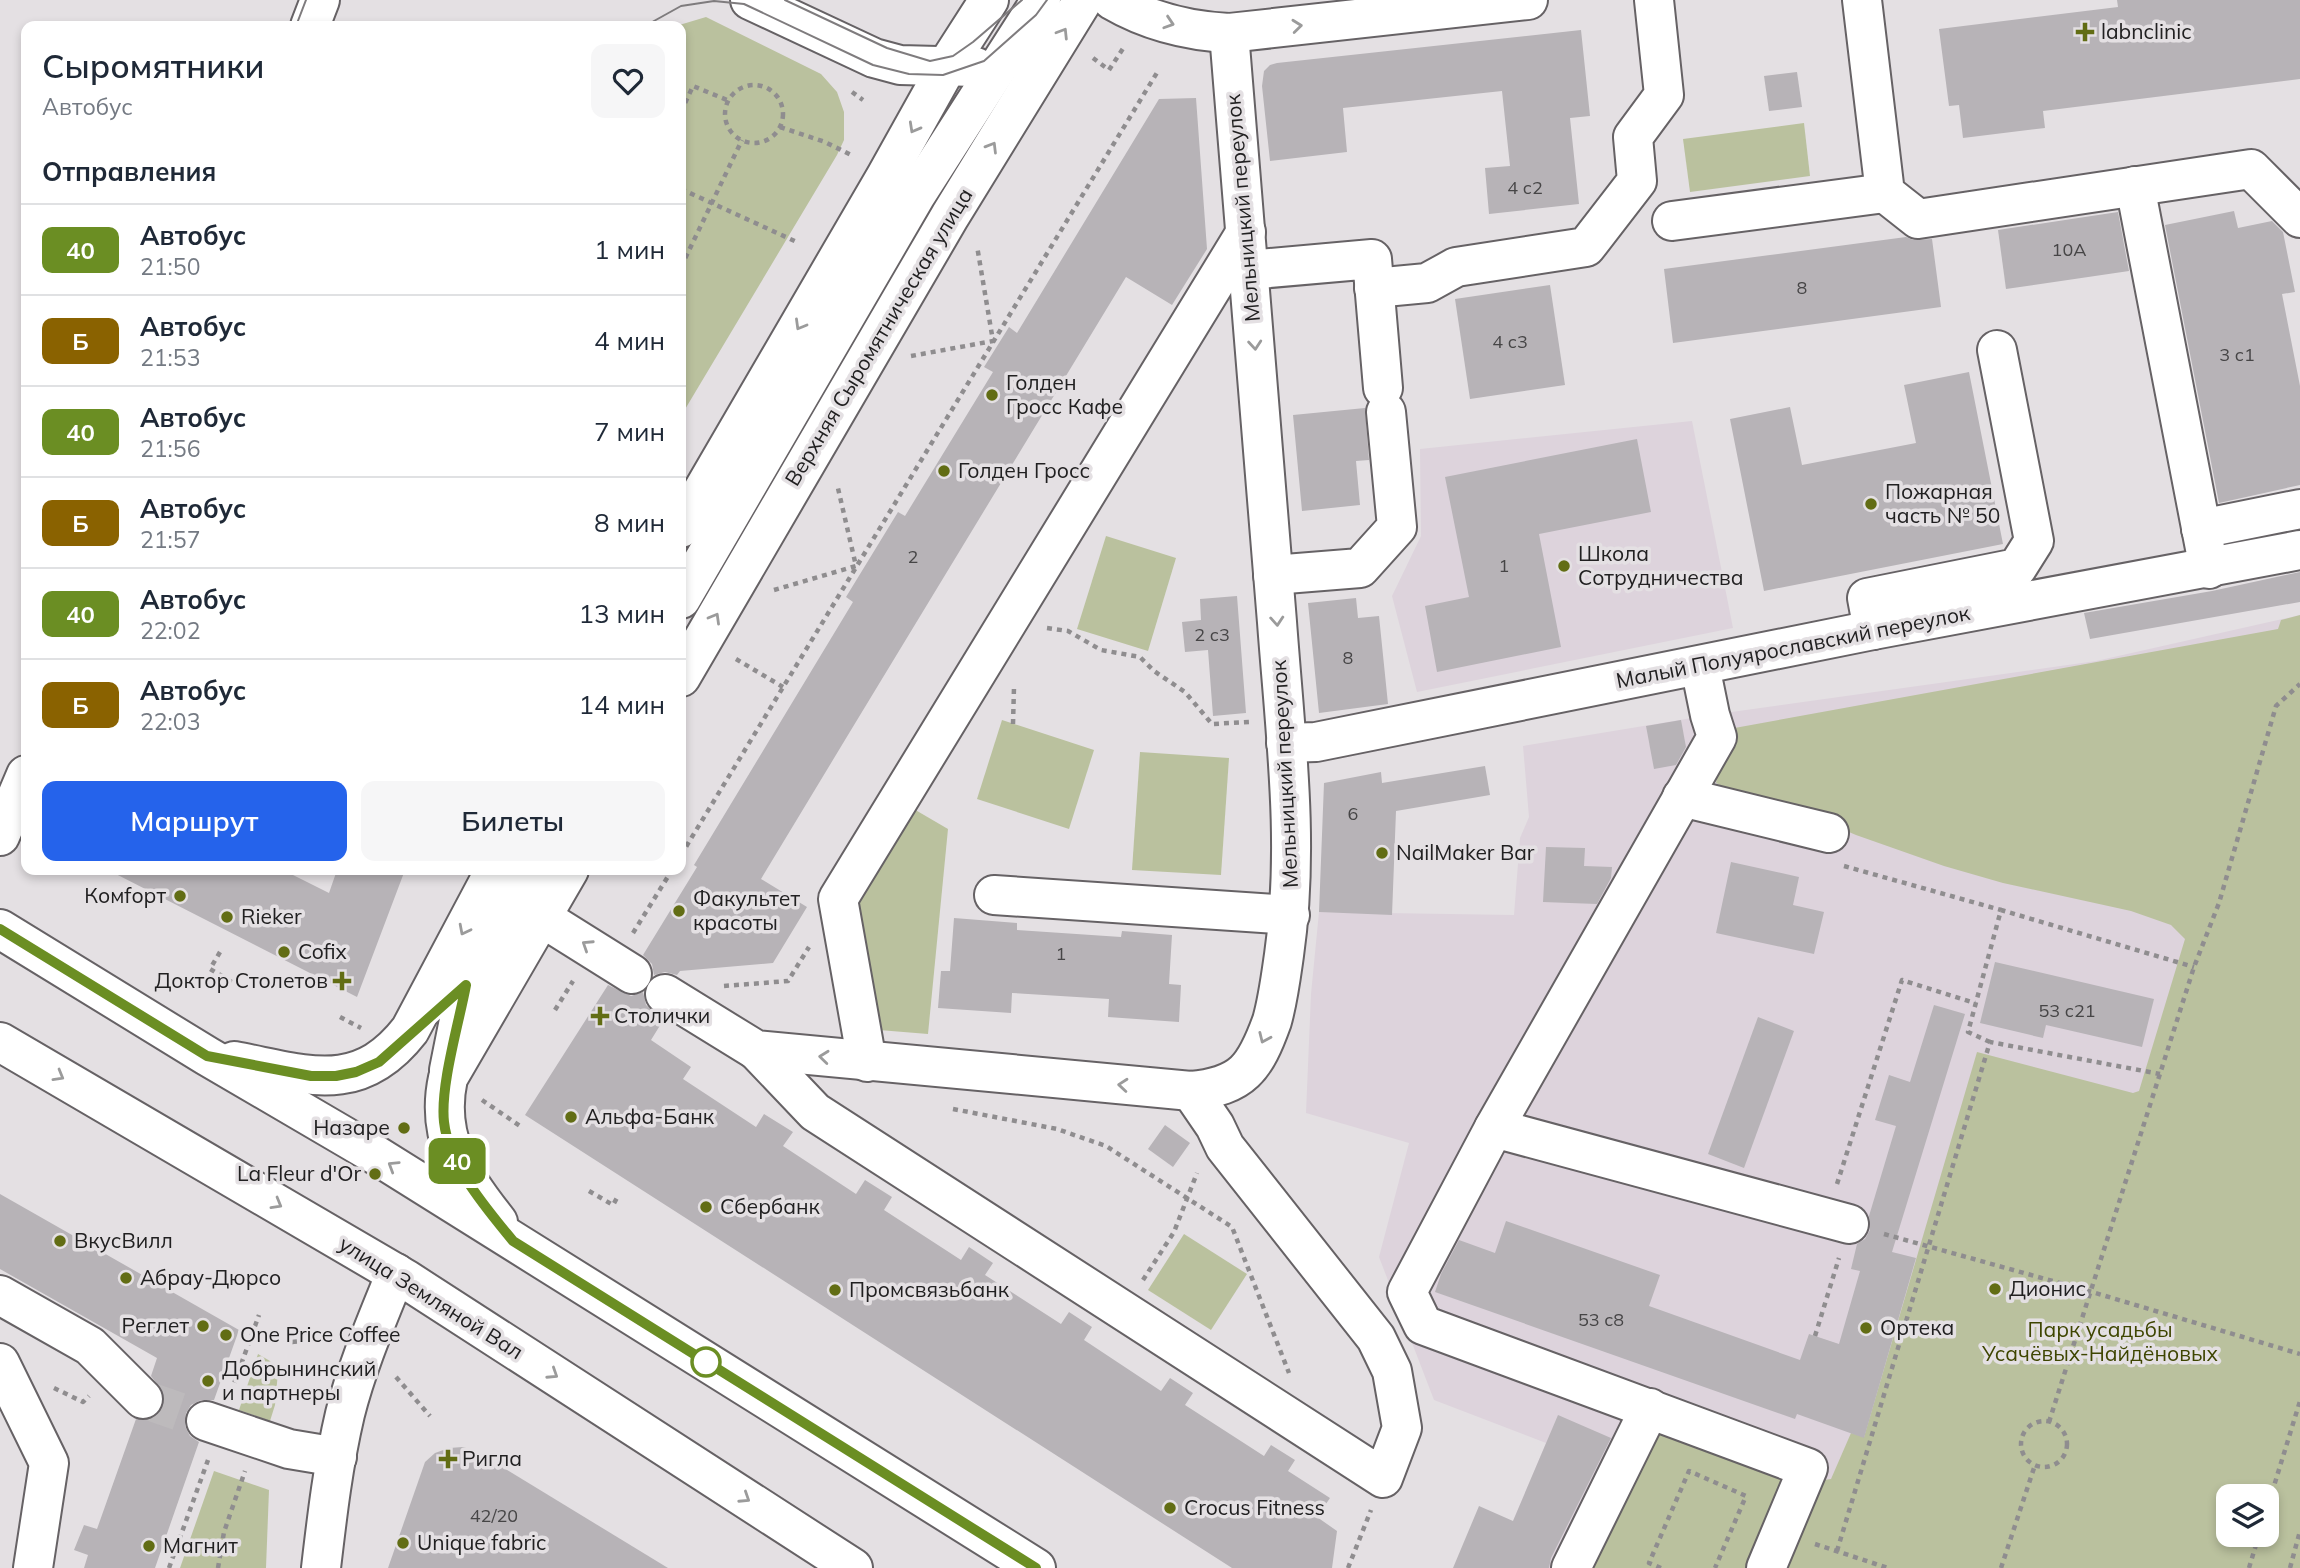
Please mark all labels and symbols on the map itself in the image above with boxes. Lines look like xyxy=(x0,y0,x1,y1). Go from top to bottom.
one-way arrow xyxy=(1162,15,1175,29)
one-way arrow xyxy=(1291,18,1303,33)
place label: labnclinic xyxy=(2101,18,2192,44)
marker: labnclinic xyxy=(2075,22,2095,42)
one-way arrow xyxy=(1054,27,1067,40)
street label: Мельницкий переулок xyxy=(1219,93,1265,323)
one-way arrow xyxy=(908,120,922,133)
one-way arrow xyxy=(984,142,997,155)
house number: 4 с2 xyxy=(1507,176,1543,199)
street label: Верхняя Сыромятническая улица xyxy=(779,183,978,490)
house number: 10А xyxy=(2052,238,2086,261)
house number: 8 xyxy=(1797,276,1807,299)
one-way arrow xyxy=(795,317,808,330)
house number: 4 с3 xyxy=(1492,330,1528,353)
one-way arrow xyxy=(1247,340,1262,351)
house number: 3 с1 xyxy=(2219,343,2255,366)
place label: Голден Гросс Кафе xyxy=(1006,369,1123,419)
marker: Голден Гросс Кафе xyxy=(984,387,1000,403)
place label: Голден Гросс xyxy=(958,457,1090,483)
marker: Голден Гросс xyxy=(936,463,952,479)
place label: Пожарная часть № 50 xyxy=(1885,478,2000,528)
marker: Пожарная часть № 50 xyxy=(1863,496,1879,512)
place label: Школа Сотрудничества xyxy=(1578,540,1744,590)
house number: 2 xyxy=(908,545,918,568)
house number: 1 xyxy=(1499,554,1509,577)
marker: Школа Сотрудничества xyxy=(1556,558,1572,574)
street label: Малый Полуярославский переулок xyxy=(1614,599,1973,693)
one-way arrow xyxy=(707,613,720,626)
one-way arrow xyxy=(1269,616,1284,627)
house number: 2 с3 xyxy=(1194,623,1230,646)
house number: 8 xyxy=(1343,646,1353,669)
street label: Мельницкий переулок xyxy=(1265,659,1303,889)
house number: 6 xyxy=(1348,802,1358,825)
place label: NailMaker Bar xyxy=(1396,839,1535,865)
marker: NailMaker Bar xyxy=(1374,845,1390,861)
place label: Комfорт xyxy=(84,882,166,908)
place label: Факультет красоты xyxy=(693,885,800,935)
marker: Комfорт xyxy=(172,888,188,904)
place label: Rieker xyxy=(241,903,302,929)
marker: Факультет красоты xyxy=(671,903,687,919)
marker: Rieker xyxy=(219,909,235,925)
one-way arrow xyxy=(458,923,472,936)
place label: Cofix xyxy=(298,938,347,964)
one-way arrow xyxy=(581,940,594,953)
house number: 1 xyxy=(1056,942,1066,965)
marker: Cofix xyxy=(276,944,292,960)
place label: Доктор Столетов xyxy=(154,967,328,993)
marker: Доктор Столетов xyxy=(334,973,350,989)
house number: 53 с21 xyxy=(2039,999,2096,1022)
place label: Столички xyxy=(614,1002,710,1028)
marker: Столички xyxy=(592,1008,608,1024)
one-way arrow xyxy=(1258,1030,1272,1043)
one-way arrow xyxy=(818,1050,830,1065)
one-way arrow xyxy=(51,1068,64,1081)
one-way arrow xyxy=(1118,1078,1129,1093)
place label: Альфа-Банк xyxy=(585,1103,715,1129)
marker: Альфа-Банк xyxy=(563,1109,579,1125)
place label: Назаре xyxy=(313,1114,390,1140)
marker: Назаре xyxy=(396,1120,412,1136)
line badge: 40 xyxy=(426,1138,489,1184)
place label: La Fleur d'Or xyxy=(237,1160,361,1186)
one-way arrow xyxy=(388,1161,401,1174)
marker: La Fleur d'Or xyxy=(367,1166,383,1182)
place label: Сбербанк xyxy=(720,1193,821,1219)
one-way arrow xyxy=(269,1195,282,1208)
marker: Сбербанк xyxy=(698,1199,714,1215)
place label: ВкусВилл xyxy=(74,1227,173,1253)
street label: улица Земляной Вал xyxy=(335,1230,528,1364)
marker: ВкусВилл xyxy=(52,1233,68,1249)
place label: Абрау-Дюрсо xyxy=(140,1264,281,1290)
marker: Абрау-Дюрсо xyxy=(118,1270,134,1286)
place label: Дионис xyxy=(2009,1275,2086,1301)
place label: Промсвязьбанк xyxy=(849,1276,1010,1302)
marker: Дионис xyxy=(1987,1281,2003,1297)
marker: Промсвязьбанк xyxy=(827,1282,843,1298)
house number: 53 с8 xyxy=(1578,1308,1624,1331)
place label: Реглет xyxy=(122,1312,189,1338)
place label: Ортека xyxy=(1880,1314,1954,1340)
park label: Парк усадьбы Усачёвых-Найдёновых xyxy=(1981,1316,2219,1366)
marker: Реглет xyxy=(195,1318,211,1334)
marker: Ортека xyxy=(1858,1320,1874,1336)
place label: One Price Coffee xyxy=(240,1321,401,1347)
marker: One Price Coffee xyxy=(218,1327,234,1343)
unlabelled marker xyxy=(691,1347,721,1377)
place label: Добрынинский и партнеры xyxy=(222,1355,376,1405)
one-way arrow xyxy=(546,1366,559,1379)
marker: Добрынинский и партнеры xyxy=(200,1373,216,1389)
place label: Ригла xyxy=(462,1445,522,1471)
marker: Ригла xyxy=(440,1451,456,1467)
one-way arrow xyxy=(737,1489,750,1502)
place label: Crocus Fitness xyxy=(1184,1494,1325,1520)
marker: Crocus Fitness xyxy=(1162,1500,1178,1516)
house number: 42/20 xyxy=(470,1504,518,1527)
place label: Unique fabric xyxy=(417,1529,546,1555)
place label: Магнит xyxy=(163,1532,238,1558)
marker: Unique fabric xyxy=(395,1535,411,1551)
marker: Магнит xyxy=(141,1538,157,1554)

